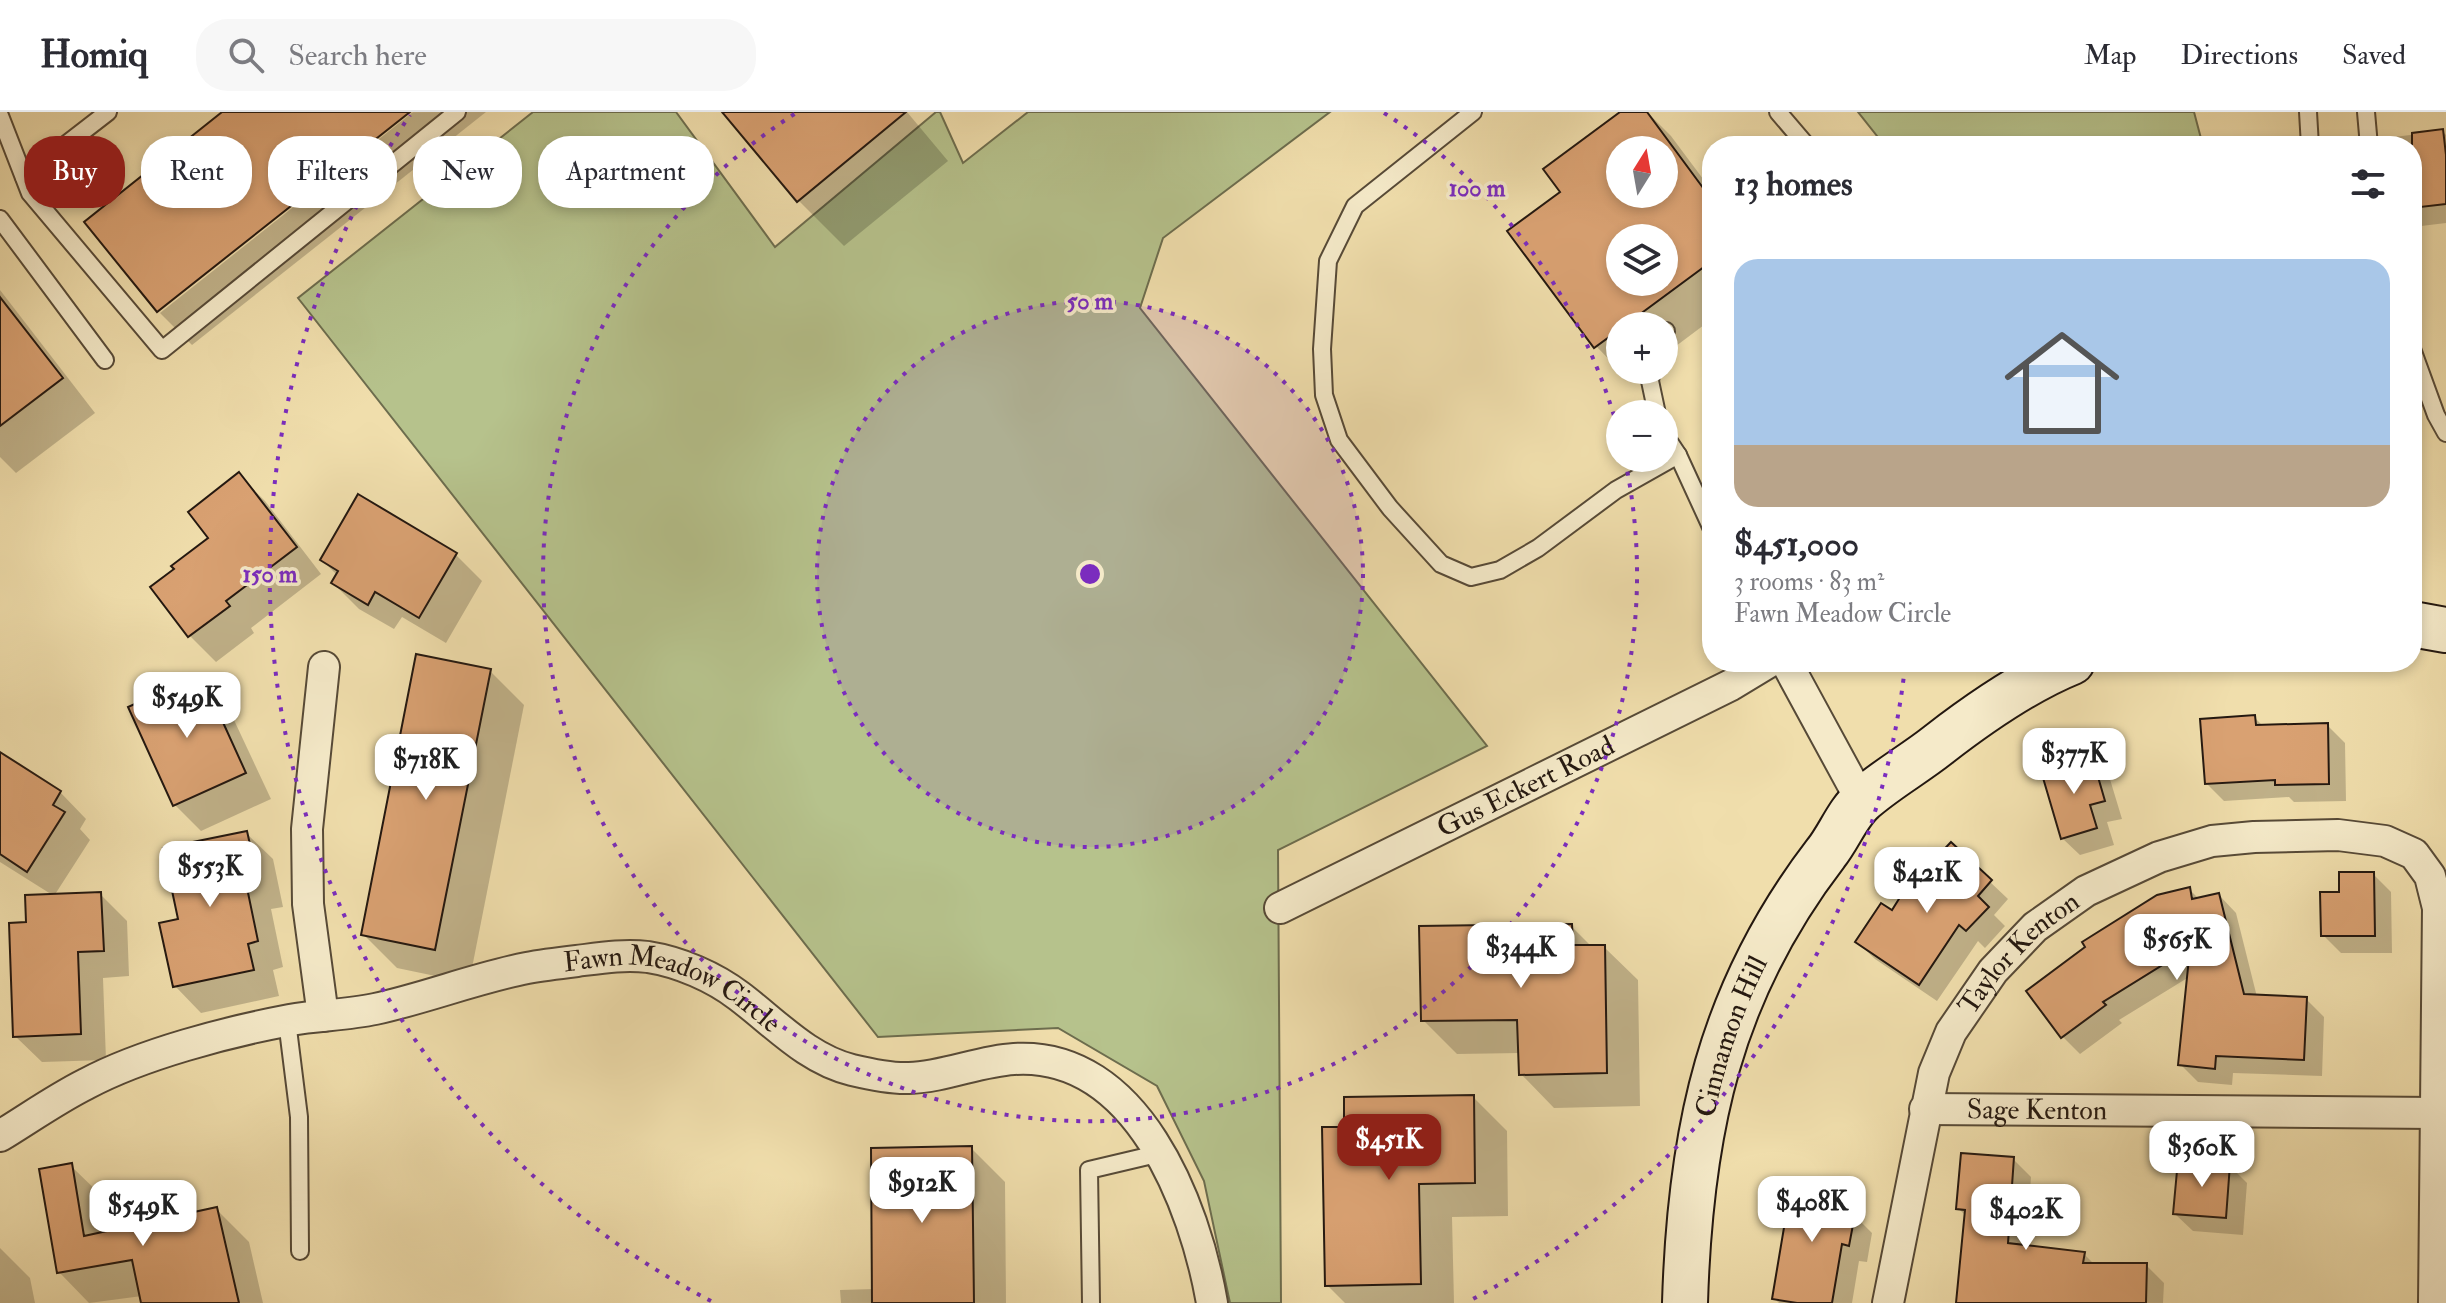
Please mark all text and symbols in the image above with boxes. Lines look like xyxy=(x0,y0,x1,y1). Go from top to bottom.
search box xyxy=(196,19,756,91)
text: Homiq xyxy=(40,31,148,79)
icon: search xyxy=(224,33,268,77)
text: Search here xyxy=(288,37,427,74)
text: Map xyxy=(2084,38,2137,73)
text: Directions xyxy=(2181,38,2298,73)
text: Saved xyxy=(2342,38,2406,73)
chip: Buy xyxy=(24,136,125,208)
chip: Rent xyxy=(141,136,252,208)
chip: Filters xyxy=(268,136,397,208)
chip: New xyxy=(413,136,522,208)
chip: Apartment xyxy=(538,136,714,208)
north arrow xyxy=(1606,136,1678,208)
map controls xyxy=(1606,136,1678,472)
icon: filters xyxy=(2346,162,2390,206)
text: 13 homes xyxy=(1734,163,1853,206)
text: 100 m xyxy=(1449,173,1506,204)
button: layers xyxy=(1606,224,1678,296)
text: 50 m xyxy=(1067,286,1114,317)
icon: home xyxy=(1990,311,2134,455)
button: + xyxy=(1606,312,1678,384)
button: − xyxy=(1606,400,1678,472)
text: $451,000 xyxy=(1734,523,1859,566)
text: 150 m xyxy=(243,559,298,590)
centre of rings xyxy=(1076,560,1104,588)
text: 3 rooms · 83 m² xyxy=(1734,566,1884,598)
text: Fawn Meadow Circle xyxy=(1734,598,1951,630)
pin: $549K xyxy=(131,672,243,740)
text: $549K xyxy=(152,682,223,714)
street label: Gus Eckert Road xyxy=(1431,728,1620,845)
pin: $377K xyxy=(2018,728,2130,796)
pin: $718K xyxy=(370,734,482,802)
text: $377K xyxy=(2041,738,2107,770)
text: $718K xyxy=(393,744,459,776)
pin: $553K xyxy=(154,841,266,909)
pin: $421K xyxy=(1871,847,1983,915)
text: $553K xyxy=(177,851,243,883)
text: $421K xyxy=(1892,857,1962,889)
street label: Taylor Kenton xyxy=(1951,884,2086,1021)
pin: $565K xyxy=(2121,914,2233,982)
pin: $344K xyxy=(1465,922,1577,990)
text: $565K xyxy=(2143,924,2211,956)
text: $344K xyxy=(1486,932,1556,964)
street label: Fawn Meadow Circle xyxy=(561,938,788,1041)
street label: Cinnamon Hill xyxy=(1688,950,1775,1120)
street label: Sage Kenton xyxy=(1967,1092,2107,1128)
pin: $451K xyxy=(1333,1114,1445,1182)
pin: $360K xyxy=(2146,1121,2258,1189)
text: $451K xyxy=(1355,1124,1423,1156)
text: $360K xyxy=(2167,1131,2237,1163)
pin: $912K xyxy=(866,1157,978,1225)
text: $912K xyxy=(888,1167,956,1199)
pin: $408K xyxy=(1756,1176,1868,1244)
pin: $549K xyxy=(87,1180,199,1248)
pin: $402K xyxy=(1970,1184,2082,1252)
text: $408K xyxy=(1776,1186,1848,1218)
text: $549K xyxy=(108,1190,179,1222)
text: $402K xyxy=(1989,1194,2063,1226)

